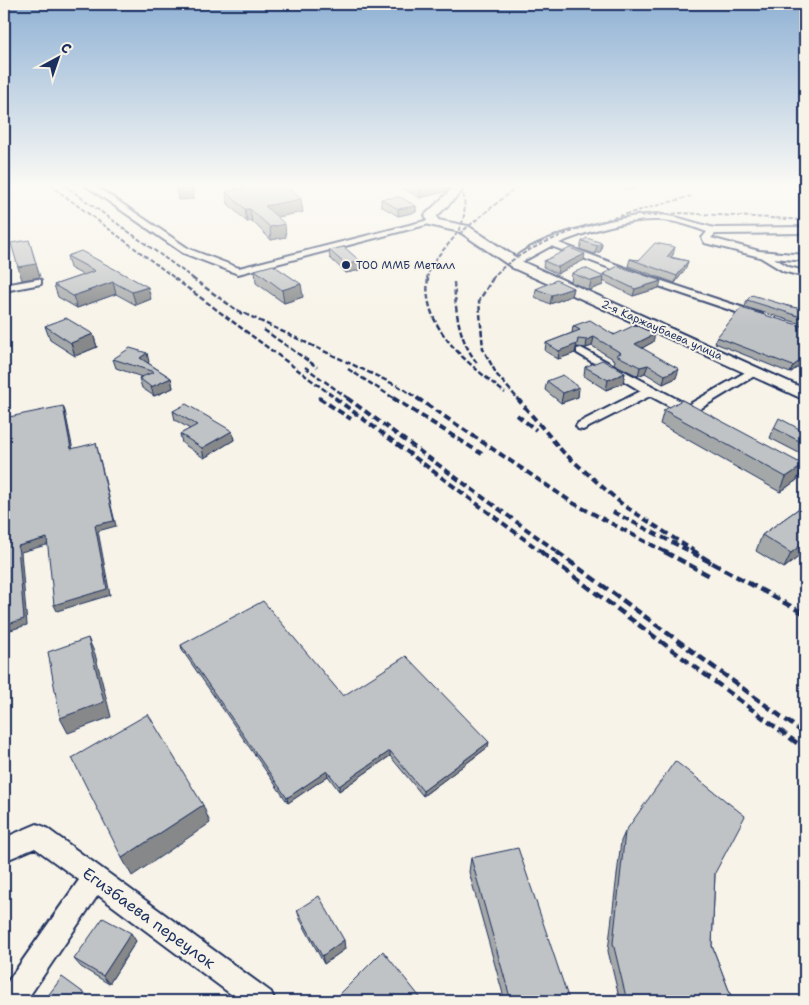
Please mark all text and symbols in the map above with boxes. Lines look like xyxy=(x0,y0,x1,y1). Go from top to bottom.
north arrow xyxy=(32,32,82,82)
text: С xyxy=(57,38,75,58)
place label: ТОО ММБ Металл xyxy=(356,258,455,273)
marker: ТОО ММБ Металл xyxy=(340,259,352,271)
street label: 2-я Каржаубаева улица xyxy=(599,296,725,364)
street label: Егизбаева переулок xyxy=(78,863,220,974)

